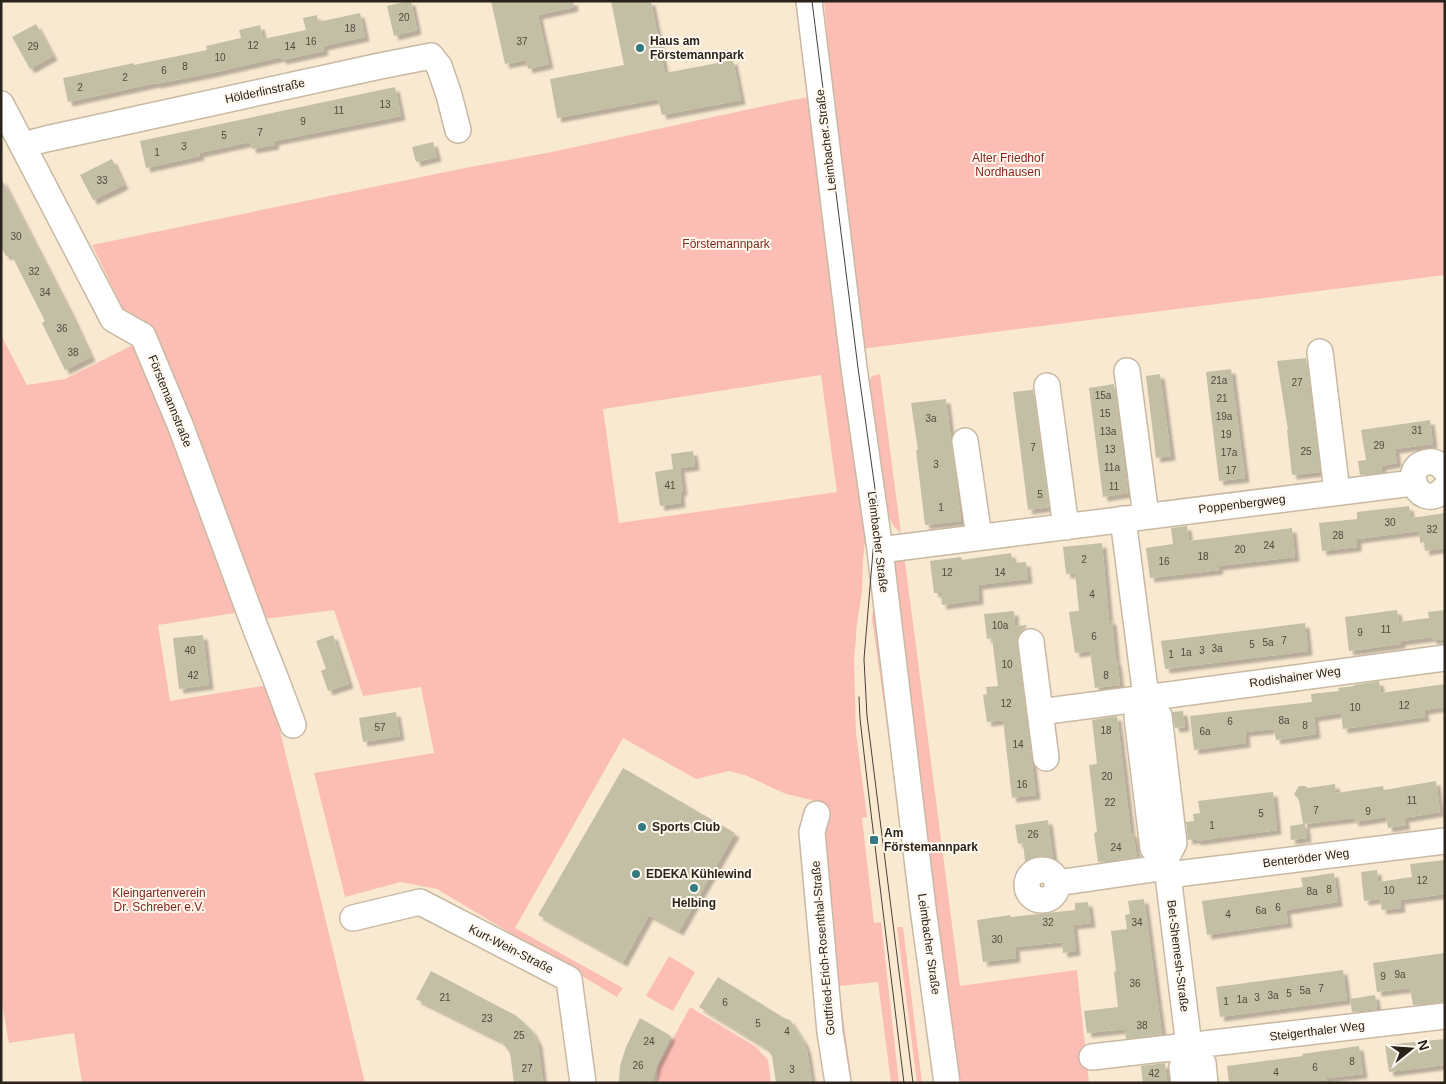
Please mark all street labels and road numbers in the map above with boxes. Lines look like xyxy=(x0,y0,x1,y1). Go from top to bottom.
street label: Hölderlinstraße xyxy=(224,76,307,106)
street label: Leimbacher Straße xyxy=(813,88,839,191)
street label: Förstemannstraße xyxy=(145,353,195,449)
street label: Leimbacher Straße xyxy=(865,491,891,594)
street label: Poppenbergweg xyxy=(1198,492,1286,516)
street label: Rodishainer Weg xyxy=(1249,664,1341,690)
street label: Benteröder Weg xyxy=(1262,846,1350,870)
street label: Gottfried-Erich-Rosenthal-Straße xyxy=(808,860,838,1036)
street label: Leimbacher Straße xyxy=(915,892,943,996)
street label: Bet-Shemesh-Straße xyxy=(1164,899,1192,1013)
street label: Kurt-Wein-Straße xyxy=(466,922,556,977)
street label: Steigerthaler Weg xyxy=(1269,1018,1365,1044)

